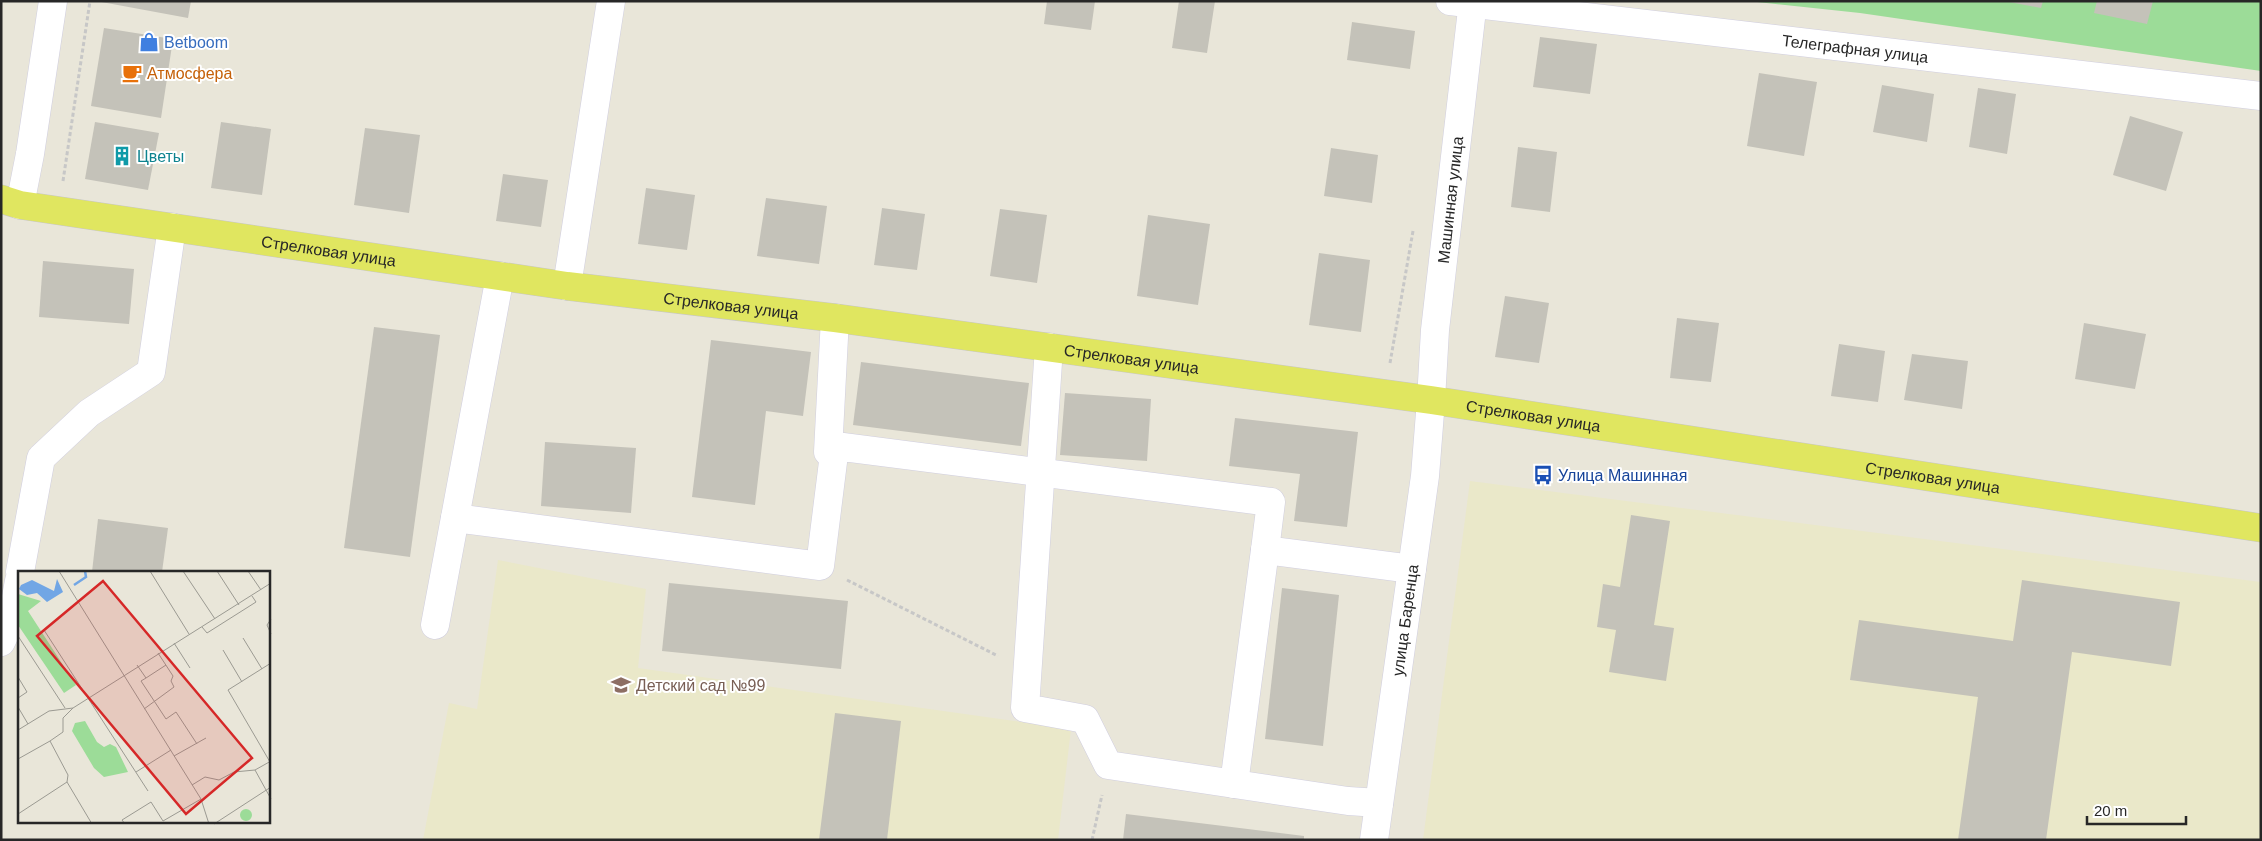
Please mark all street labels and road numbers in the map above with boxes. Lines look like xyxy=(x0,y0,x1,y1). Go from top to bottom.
street label: Телеграфная улица xyxy=(1781,31,1929,65)
street label: Машинная улица xyxy=(1434,135,1466,264)
street label: Стрелковая улица xyxy=(260,232,397,269)
street label: Стрелковая улица xyxy=(662,289,800,322)
street label: Стрелковая улица xyxy=(1063,341,1200,376)
street label: Стрелковая улица xyxy=(1465,397,1602,435)
street label: Стрелковая улица xyxy=(1864,459,2001,496)
street label: улица Баренца xyxy=(1389,563,1421,677)

